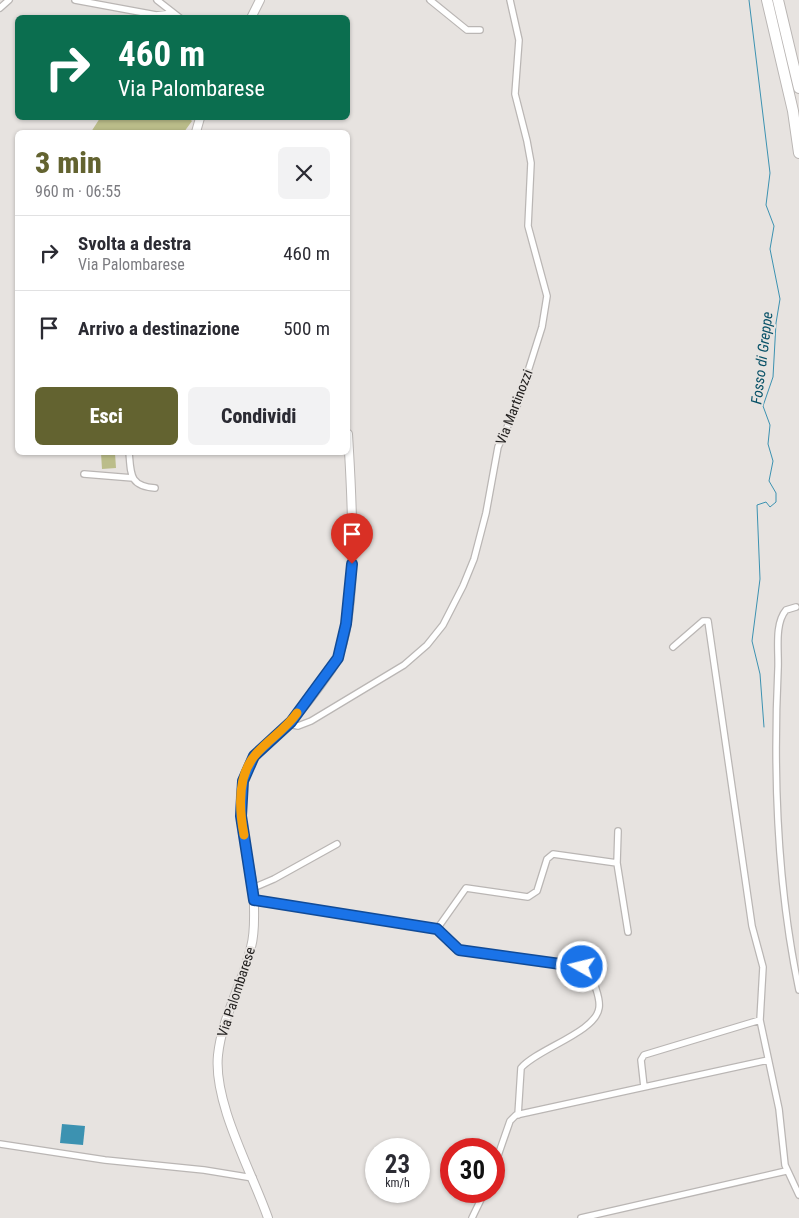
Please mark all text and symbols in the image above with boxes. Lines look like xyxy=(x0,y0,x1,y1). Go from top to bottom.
text: 460 m xyxy=(118,34,205,75)
icon: right xyxy=(35,35,100,100)
text: Via Palombarese xyxy=(118,76,265,101)
text: 3 min xyxy=(35,145,102,180)
button: close xyxy=(278,147,330,199)
text: 960 m · 06:55 xyxy=(35,182,121,201)
text: Svolta a destra xyxy=(78,232,191,255)
icon: right xyxy=(35,239,63,267)
text: 460 m xyxy=(283,242,330,265)
text: Via Palombarese xyxy=(78,255,185,274)
water label: Fosso di Greppe xyxy=(747,311,777,405)
icon: arrive xyxy=(35,314,63,342)
text: Arrivo a destinazione xyxy=(78,317,240,340)
text: 500 m xyxy=(283,317,330,340)
street label: Via Martinozzi xyxy=(492,367,536,447)
button: Esci xyxy=(35,387,178,445)
button: Condividi xyxy=(188,387,330,445)
pin xyxy=(331,513,373,564)
icon: arrive xyxy=(338,520,366,548)
position arrow xyxy=(555,940,607,992)
street label: Via Palombarese xyxy=(214,945,258,1039)
speed limit sign: 30 xyxy=(440,1138,505,1203)
text: 23 xyxy=(385,1150,410,1179)
text: km/h xyxy=(385,1176,410,1190)

